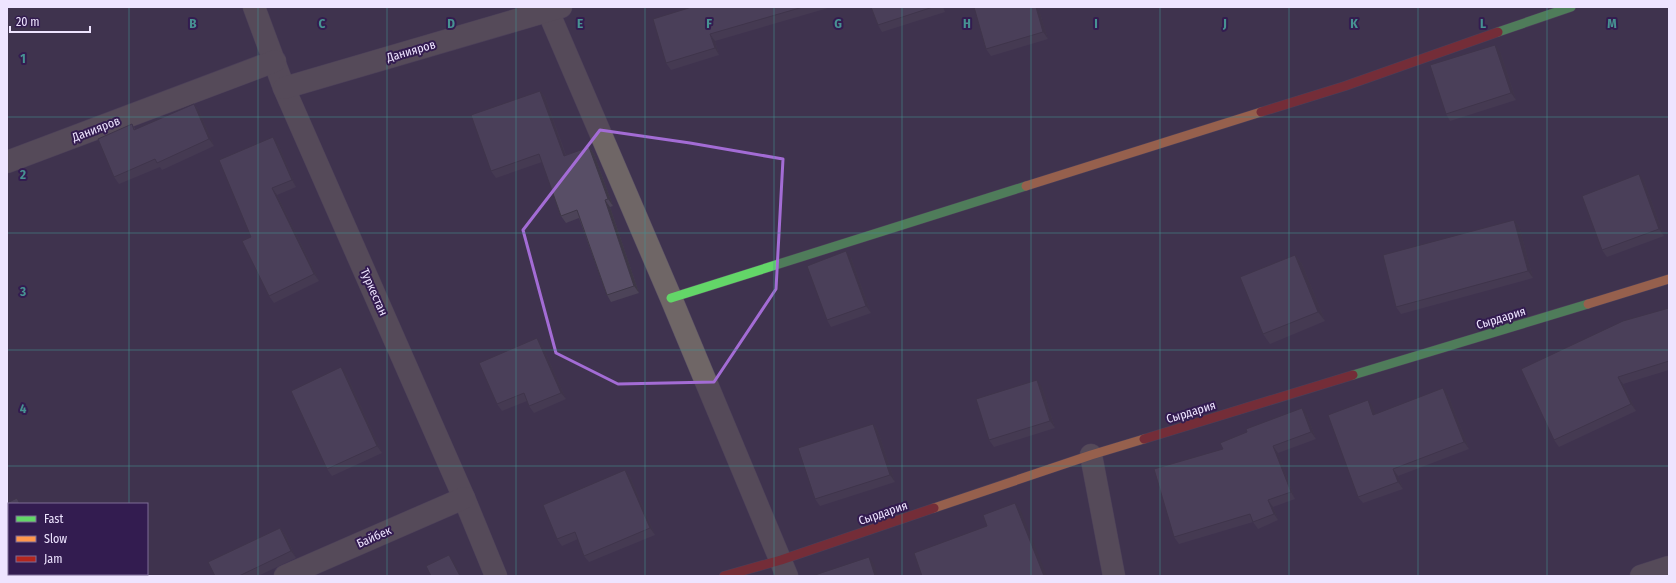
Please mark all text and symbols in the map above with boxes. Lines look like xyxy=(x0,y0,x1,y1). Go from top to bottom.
scale bar xyxy=(10,8,90,34)
text: 20 m xyxy=(16,15,40,29)
text: B xyxy=(189,16,197,31)
text: C xyxy=(319,16,326,31)
text: D xyxy=(447,16,455,31)
text: E xyxy=(577,16,583,31)
text: F xyxy=(706,16,712,31)
text: G xyxy=(834,16,842,31)
text: H xyxy=(963,16,971,31)
text: I xyxy=(1094,16,1098,31)
text: J xyxy=(1222,16,1227,31)
text: K xyxy=(1350,16,1358,31)
text: L xyxy=(1480,16,1486,31)
text: M xyxy=(1607,16,1617,31)
street label: Данияров xyxy=(384,37,437,65)
text: 1 xyxy=(20,51,26,66)
street label: Данияров xyxy=(69,113,122,145)
text: 2 xyxy=(19,167,26,182)
street label: Туркестан xyxy=(357,266,391,318)
text: 3 xyxy=(19,284,26,299)
street label: Сырдария xyxy=(1475,304,1527,332)
street label: Сырдария xyxy=(1165,398,1217,426)
text: 4 xyxy=(20,401,27,416)
street label: Сырдария xyxy=(857,498,909,528)
legend xyxy=(8,503,148,575)
text: Fast xyxy=(44,512,63,526)
street label: Байбек xyxy=(355,523,394,551)
text: Slow xyxy=(44,532,67,546)
text: Jam xyxy=(44,552,62,566)

